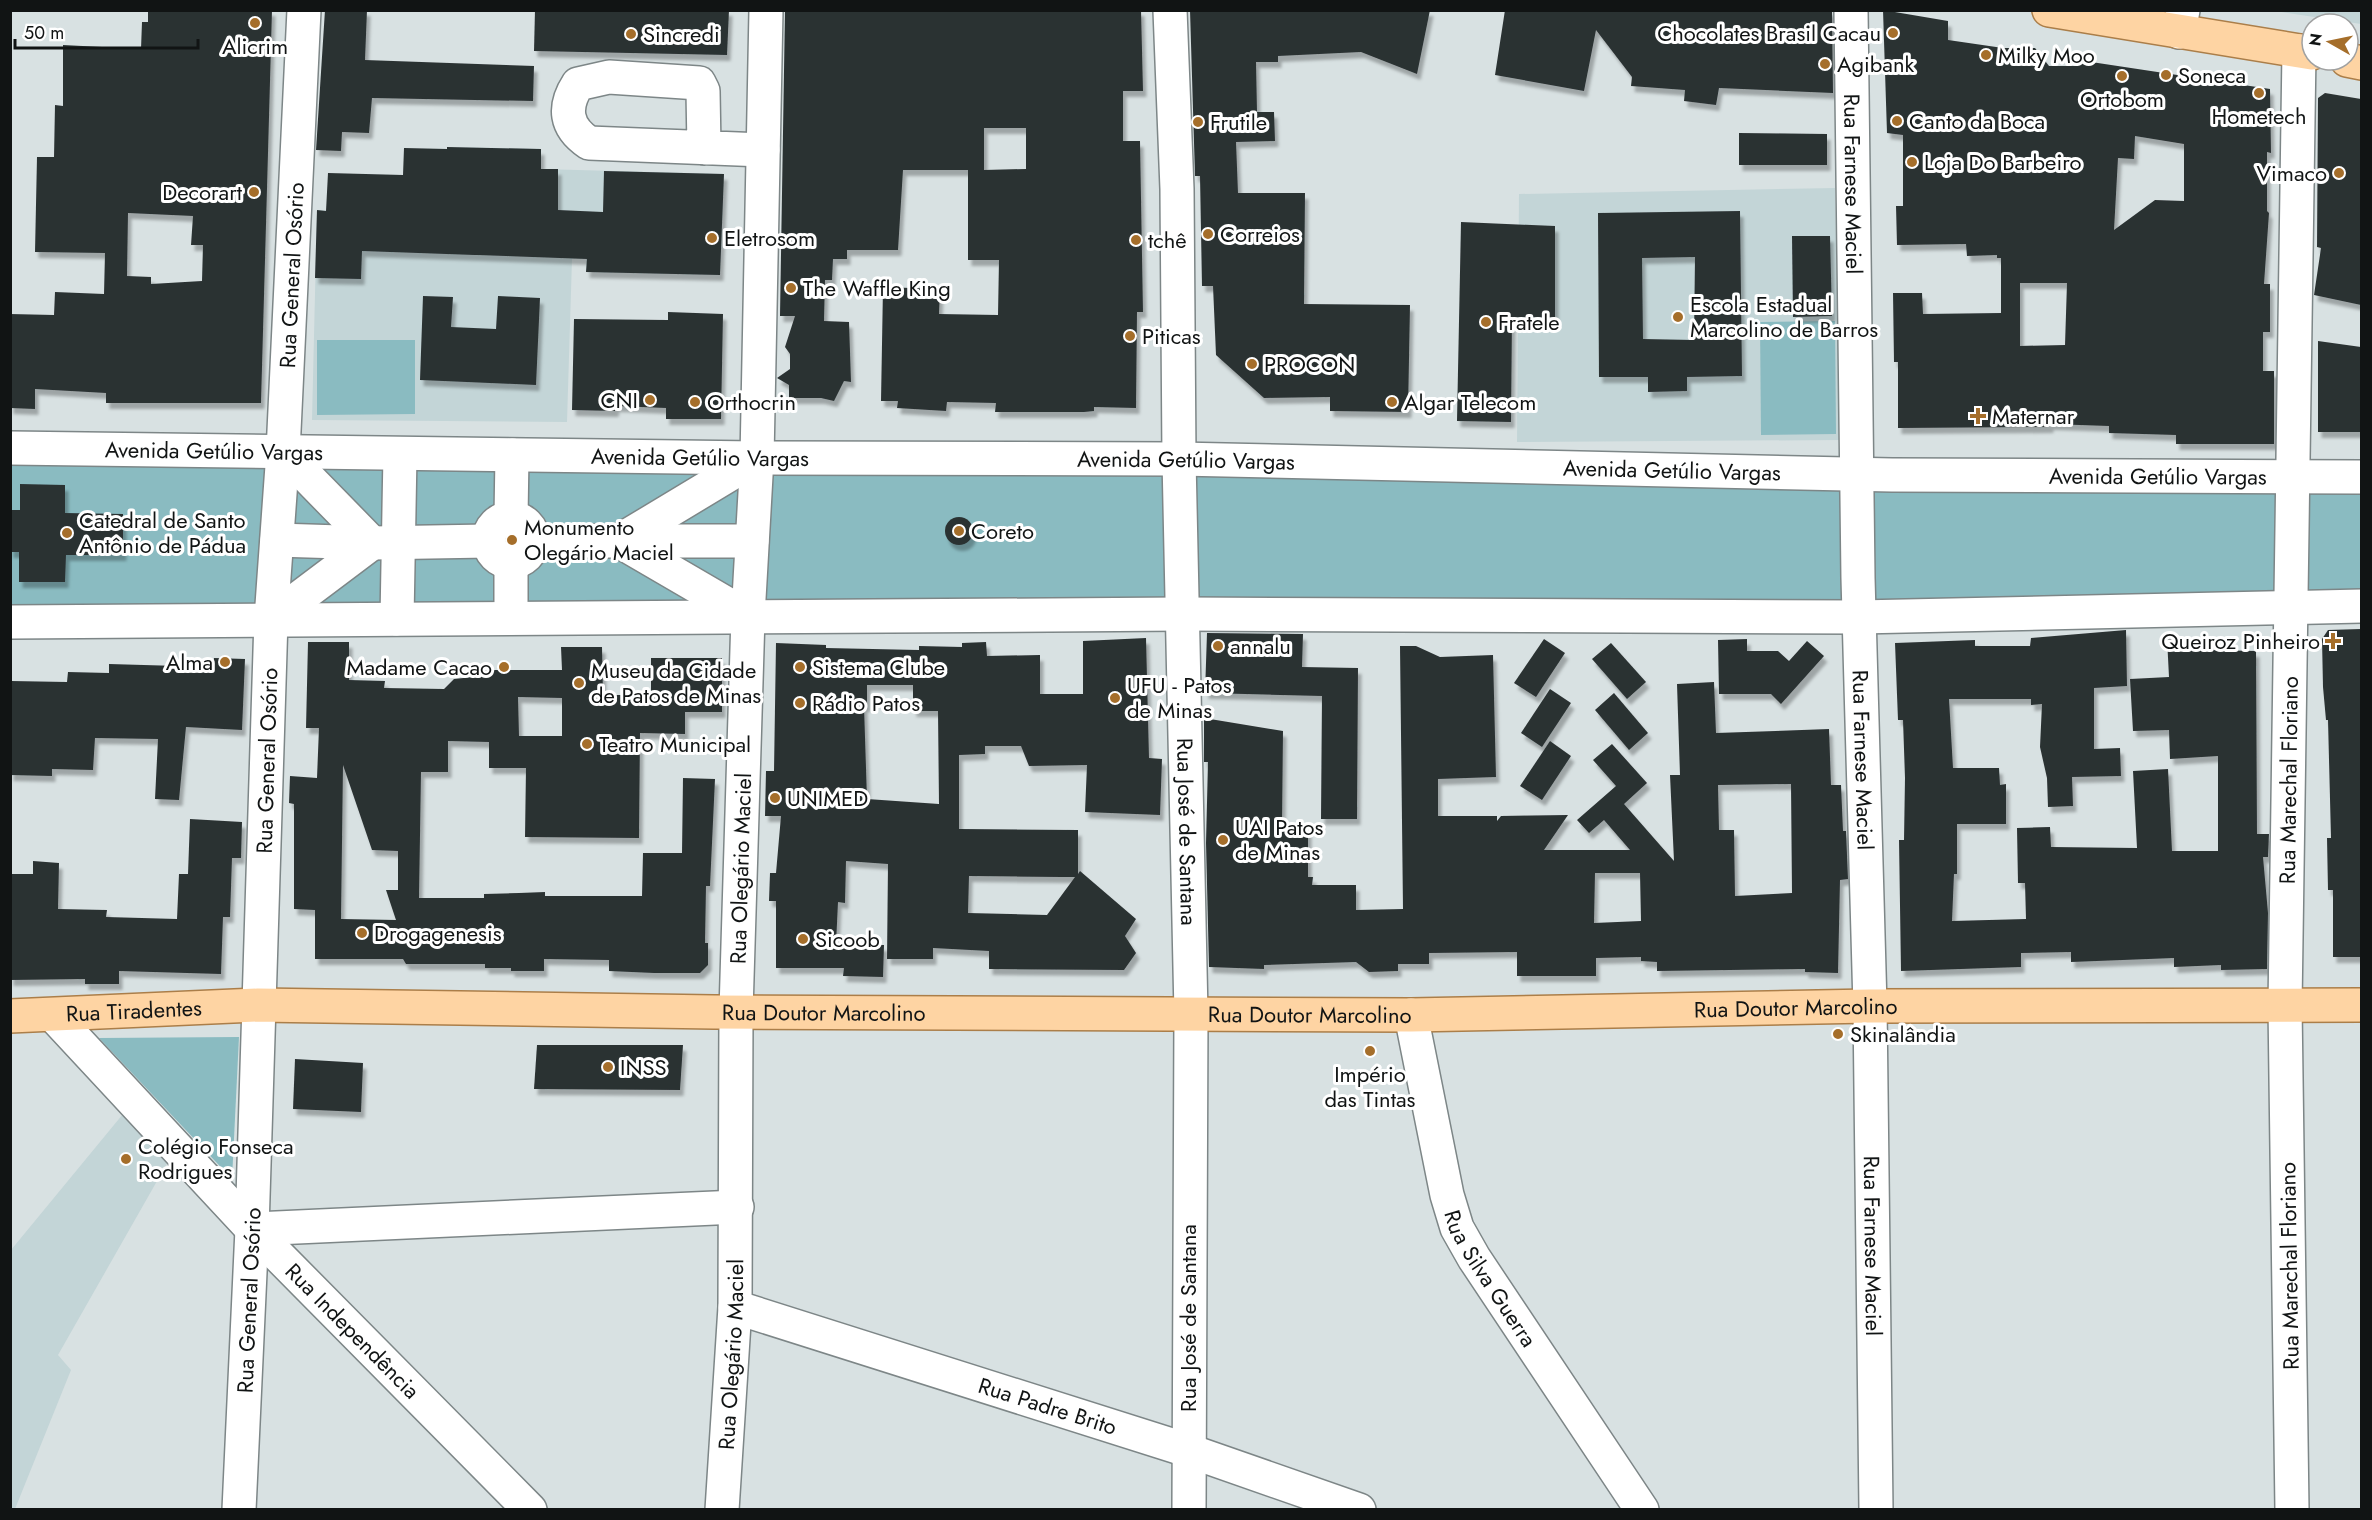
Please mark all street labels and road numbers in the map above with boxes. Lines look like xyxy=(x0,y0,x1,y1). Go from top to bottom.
street label: Rua Farnese Maciel xyxy=(1836,94,1870,274)
street label: Rua General Osório xyxy=(271,182,312,369)
street label: Avenida Getúlio Vargas xyxy=(105,433,323,468)
street label: Avenida Getúlio Vargas xyxy=(591,440,809,474)
street label: Avenida Getúlio Vargas xyxy=(1077,443,1295,478)
street label: Avenida Getúlio Vargas xyxy=(1562,452,1781,489)
street label: Avenida Getúlio Vargas xyxy=(2049,460,2267,493)
street label: Rua General Osório xyxy=(248,667,285,854)
street label: Rua Farnese Maciel xyxy=(1845,669,1882,851)
street label: Rua Marechal Floriano xyxy=(2271,676,2306,884)
street label: Rua José de Santana xyxy=(1169,737,1205,926)
street label: Rua Olegário Maciel xyxy=(721,772,759,964)
street label: Rua Doutor Marcolino xyxy=(1693,990,1897,1025)
street label: Rua Tiradentes xyxy=(65,991,203,1030)
street label: Rua Doutor Marcolino xyxy=(722,996,926,1029)
street label: Rua Doutor Marcolino xyxy=(1208,998,1412,1031)
street label: Rua Farnese Maciel xyxy=(1856,1155,1890,1336)
street label: Rua Marechal Floriano xyxy=(2271,1162,2307,1370)
street label: Rua Silva Guerra xyxy=(1436,1206,1545,1353)
street label: Rua General Osório xyxy=(228,1207,269,1394)
street label: Rua José de Santana xyxy=(1172,1224,1204,1412)
street label: Rua Independência xyxy=(278,1256,427,1406)
street label: Rua Olegário Maciel xyxy=(710,1259,751,1451)
street label: Rua Padre Brito xyxy=(974,1369,1121,1443)

